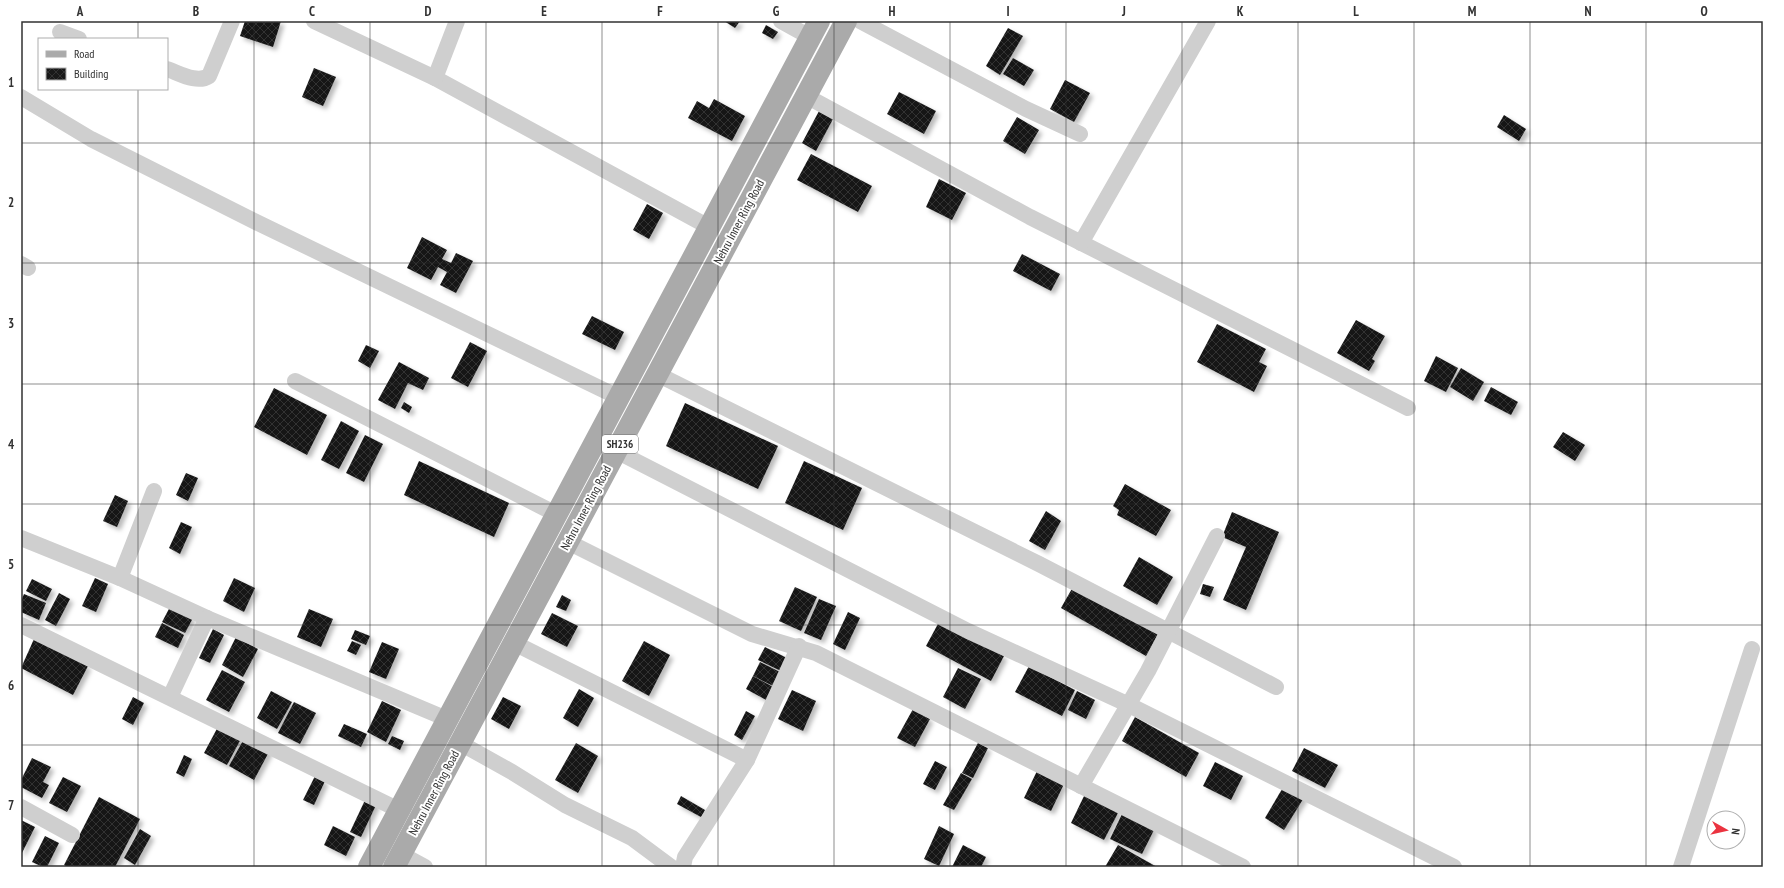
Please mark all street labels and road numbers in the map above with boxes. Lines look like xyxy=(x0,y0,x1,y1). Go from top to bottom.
street label: Nehru Inner Ring Road xyxy=(710,177,767,267)
road number: SH236 xyxy=(602,435,638,453)
street label: Nehru Inner Ring Road xyxy=(557,463,614,553)
street label: Nehru Inner Ring Road xyxy=(405,748,462,838)

